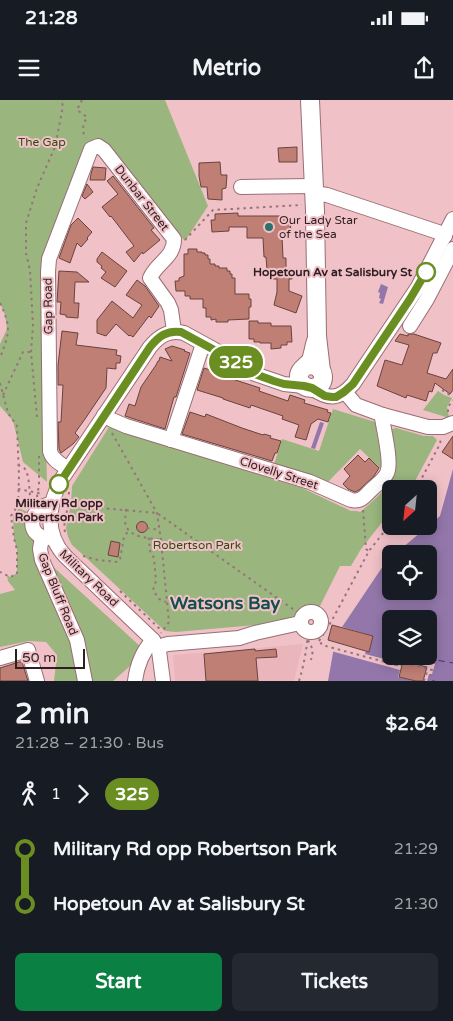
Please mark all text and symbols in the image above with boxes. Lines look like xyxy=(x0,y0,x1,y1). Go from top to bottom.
text: 21:28 xyxy=(25,7,78,29)
icon: menu xyxy=(15,54,43,82)
icon: share xyxy=(410,54,438,82)
text: Metrio xyxy=(192,55,261,81)
park label: The Gap xyxy=(18,135,66,149)
street label: Dunbar Street xyxy=(112,162,172,234)
place label: Our Lady Star of the Sea xyxy=(279,213,358,241)
marker: Our Lady Star of the Sea xyxy=(263,221,275,233)
marker: Hopetoun Av at Salisbury St xyxy=(416,262,436,282)
place label: Hopetoun Av at Salisbury St xyxy=(253,265,412,280)
street label: Gap Road xyxy=(41,278,55,334)
line badge: 325 xyxy=(207,346,265,378)
text: 325 xyxy=(219,351,253,373)
street label: Clovelly Street xyxy=(238,454,320,492)
marker: Military Rd opp Robertson Park xyxy=(49,474,69,494)
north arrow xyxy=(382,480,438,535)
map controls xyxy=(382,480,437,665)
place label: Military Rd opp Robertson Park xyxy=(15,496,104,524)
park label: Robertson Park xyxy=(153,538,242,552)
button: locate xyxy=(382,545,437,600)
street label: Military Road xyxy=(57,547,121,609)
street label: Gap Bluff Road xyxy=(35,551,81,637)
district label: Watsons Bay xyxy=(170,592,280,614)
button: layers xyxy=(382,610,437,665)
scale bar xyxy=(15,646,85,669)
text: 50 m xyxy=(22,649,56,666)
text: 2 min xyxy=(15,697,90,731)
text: $2.64 xyxy=(386,713,438,735)
text: 21:28 – 21:30 · Bus xyxy=(15,733,164,753)
icon: walk xyxy=(15,780,43,808)
icon: forward xyxy=(69,780,97,808)
text: 325 xyxy=(115,783,149,805)
text: 1 xyxy=(51,784,61,804)
text: Military Rd opp Robertson Park xyxy=(53,838,337,860)
text: 21:29 xyxy=(394,839,438,859)
text: Hopetoun Av at Salisbury St xyxy=(53,893,305,915)
text: 21:30 xyxy=(394,894,438,914)
button: Start xyxy=(15,953,222,1011)
button: Tickets xyxy=(232,953,438,1011)

